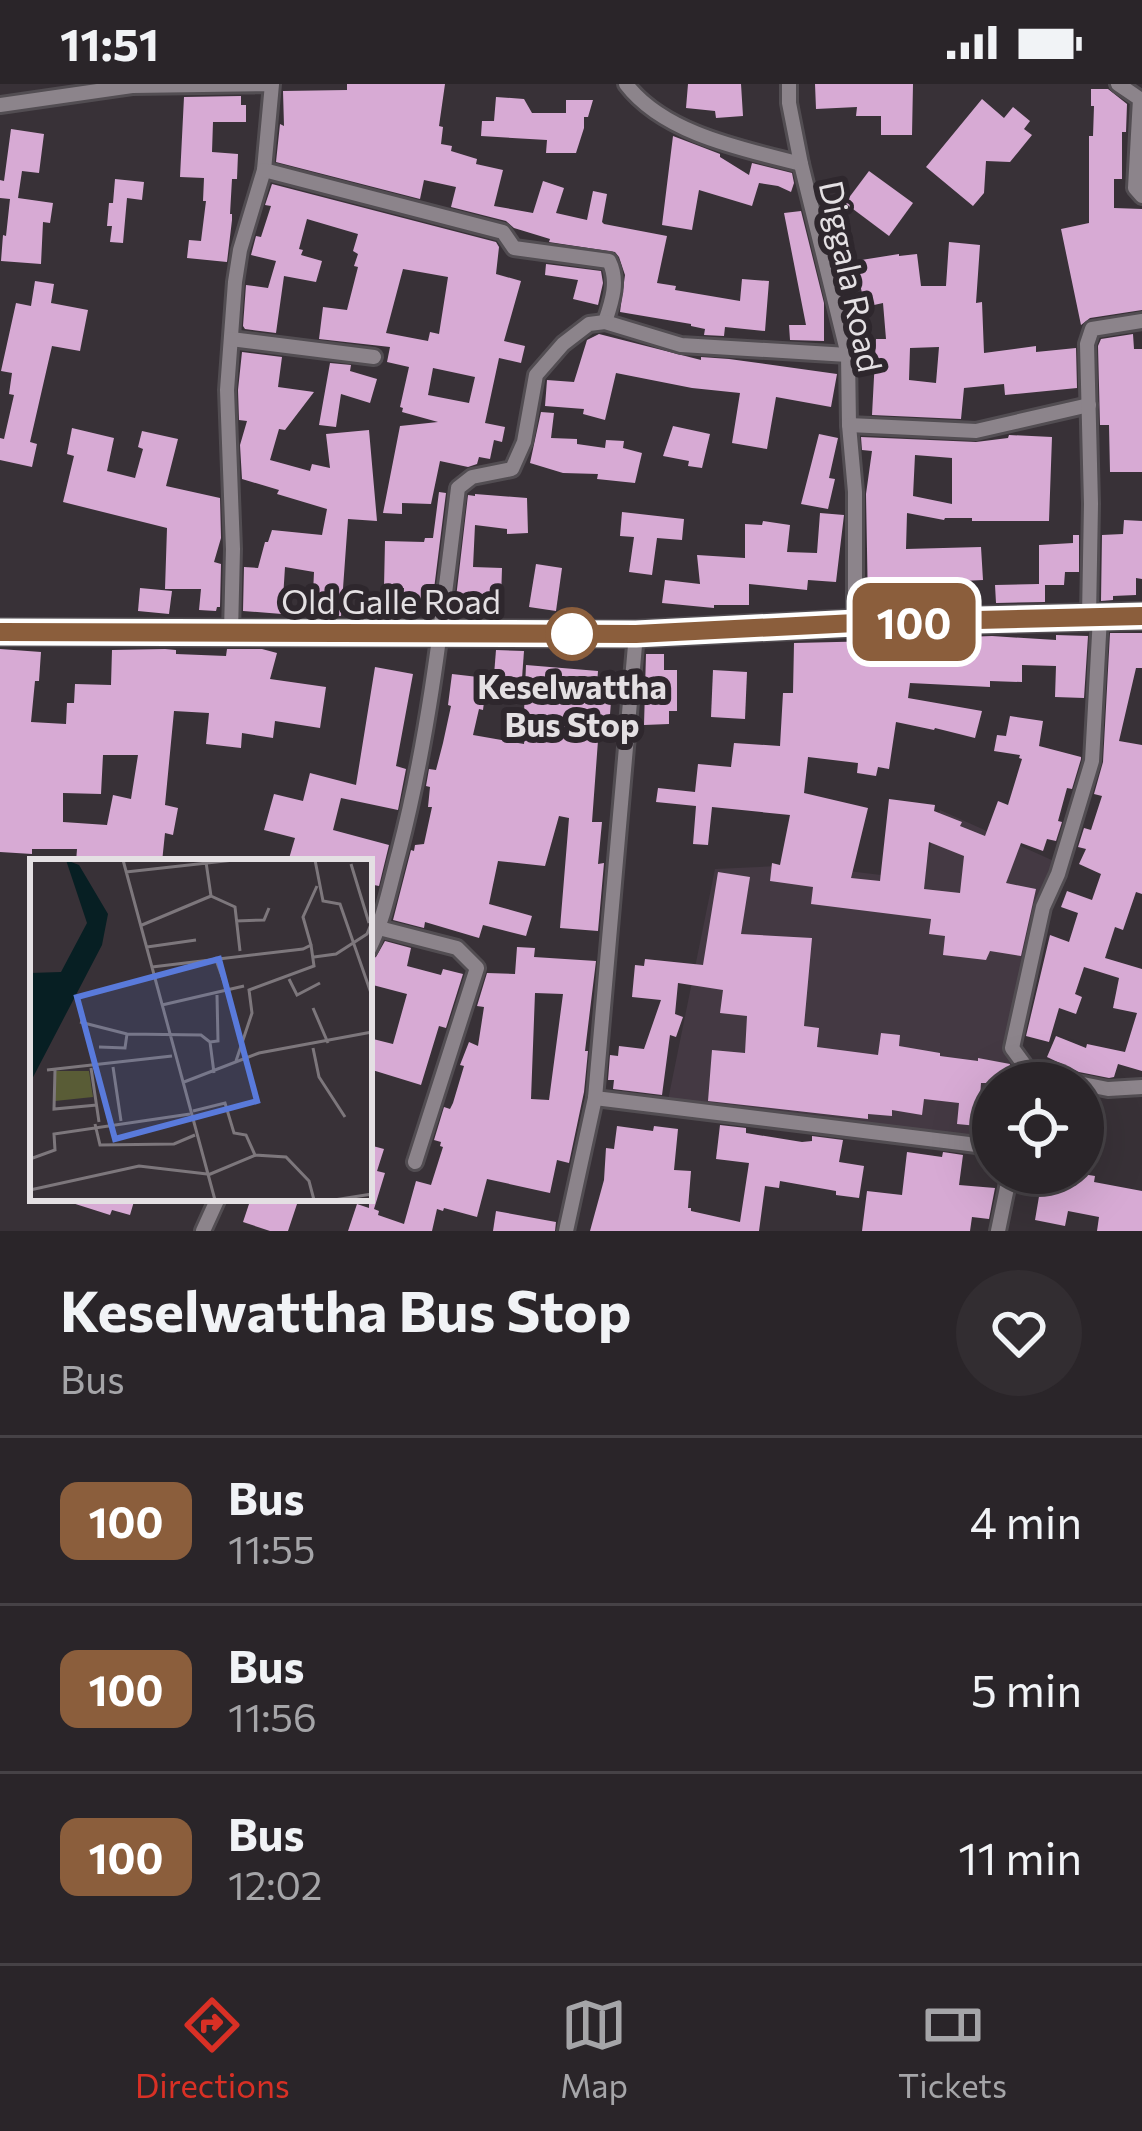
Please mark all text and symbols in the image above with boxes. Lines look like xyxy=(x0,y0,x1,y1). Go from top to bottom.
text: 11:51 xyxy=(60,15,159,70)
street label: Diggala Road xyxy=(812,177,892,375)
street label: Old Galle Road xyxy=(281,580,501,621)
line badge: 100 xyxy=(845,583,983,661)
text: 100 xyxy=(877,596,951,648)
marker: Keselwattha Bus Stop xyxy=(547,609,597,659)
place label: Keselwattha Bus Stop xyxy=(477,665,667,744)
inset map xyxy=(30,859,372,1201)
map controls xyxy=(972,1062,1104,1194)
button: locate xyxy=(972,1062,1104,1194)
button: heart xyxy=(956,1270,1082,1396)
text: Keselwattha Bus Stop xyxy=(60,1274,631,1344)
text: Bus xyxy=(60,1354,125,1402)
text: Bus xyxy=(228,1469,304,1524)
text: 4 min xyxy=(970,1493,1082,1548)
text: 100 xyxy=(89,1495,163,1547)
text: 11:55 xyxy=(228,1524,315,1572)
text: Bus xyxy=(228,1637,304,1692)
text: 5 min xyxy=(971,1661,1082,1716)
text: 100 xyxy=(89,1663,163,1715)
text: 11:56 xyxy=(228,1692,317,1740)
text: Bus xyxy=(228,1805,304,1860)
text: 11 min xyxy=(958,1829,1082,1884)
text: 100 xyxy=(89,1831,163,1883)
text: 12:02 xyxy=(228,1860,322,1908)
tab: Directions xyxy=(135,1992,290,2105)
tab: Map xyxy=(560,1992,628,2105)
tab: Tickets xyxy=(898,1992,1007,2105)

